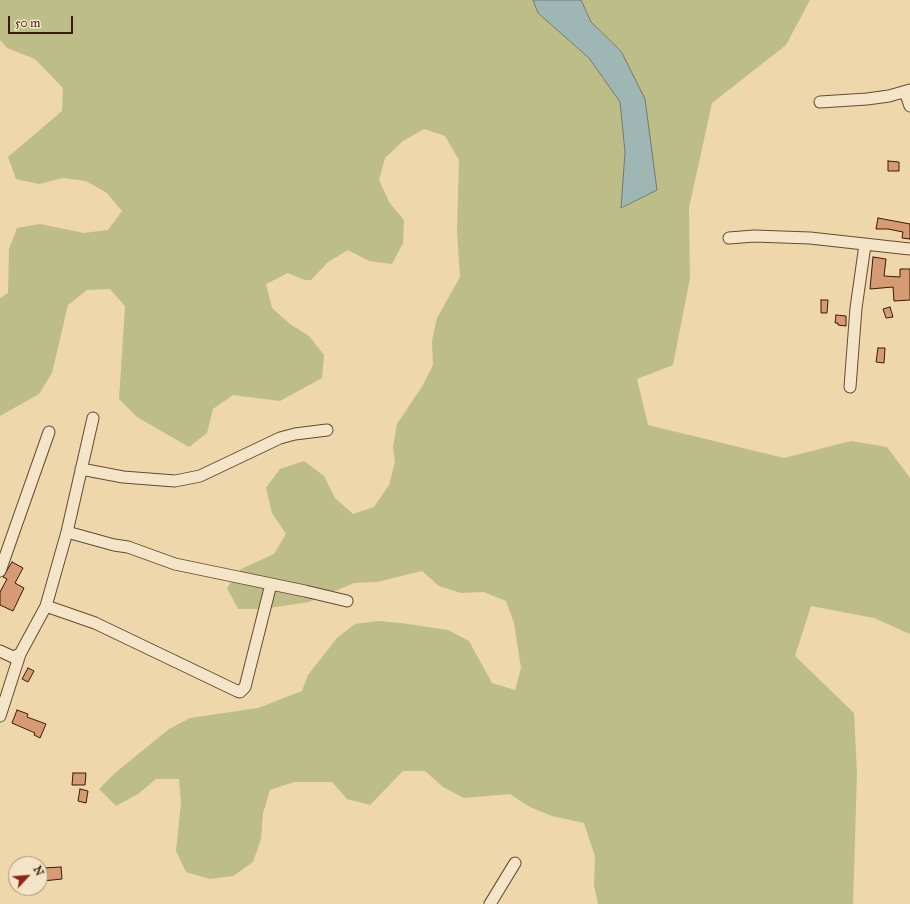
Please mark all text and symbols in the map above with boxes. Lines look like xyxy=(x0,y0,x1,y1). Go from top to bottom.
scale bar xyxy=(10,8,75,34)
text: 50 m xyxy=(15,16,40,30)
north arrow xyxy=(8,856,48,896)
text: N xyxy=(30,864,46,878)

